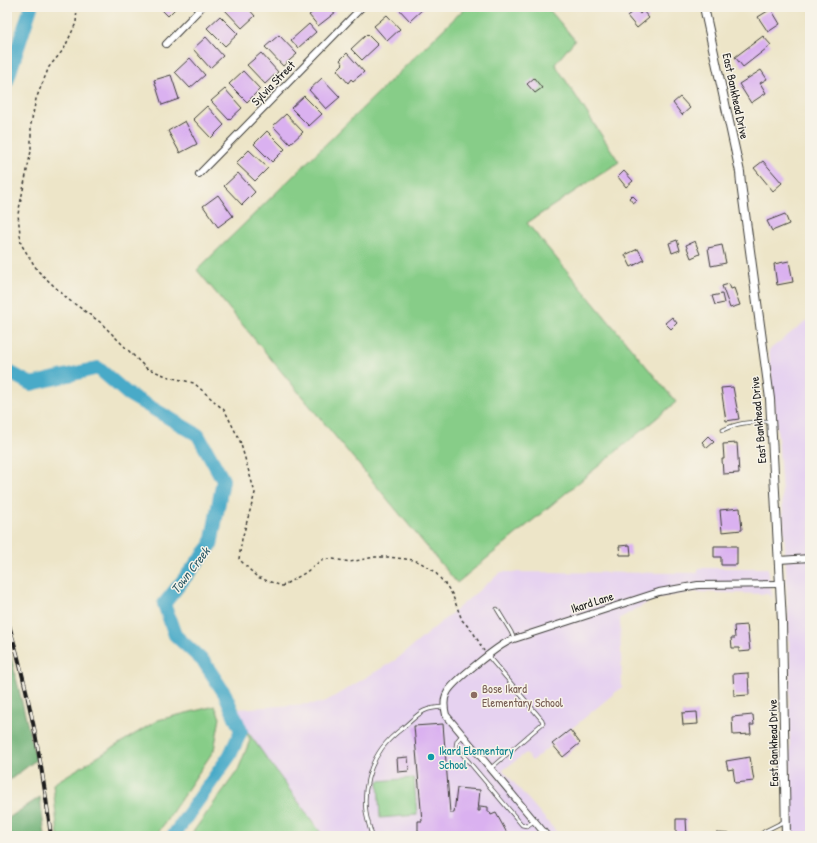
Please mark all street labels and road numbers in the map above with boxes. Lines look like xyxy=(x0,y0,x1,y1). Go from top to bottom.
street label: East Bankhead Drive xyxy=(719,52,753,141)
street label: Sylvia Street xyxy=(247,56,299,109)
street label: East Bankhead Drive xyxy=(746,376,770,464)
street label: Ikard Lane xyxy=(568,587,616,617)
street label: East Bankhead Drive xyxy=(764,699,782,787)

